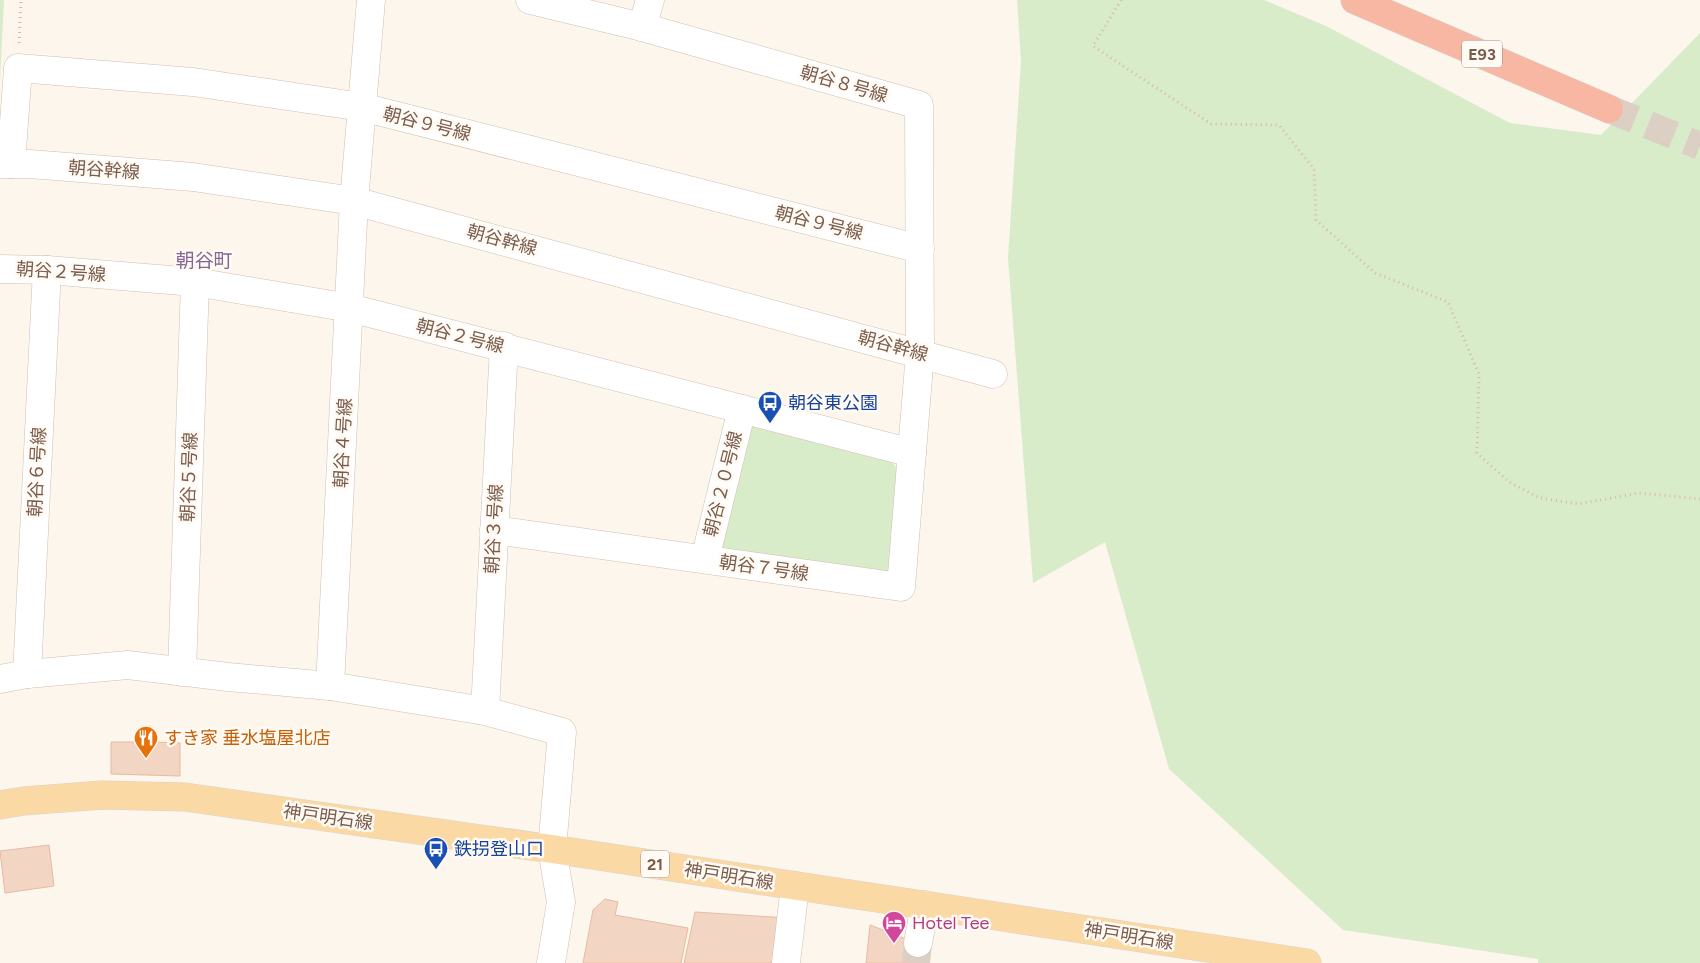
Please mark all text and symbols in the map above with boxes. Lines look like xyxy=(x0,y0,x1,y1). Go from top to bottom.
road number: E93 xyxy=(1462,41,1502,68)
street label: 朝谷８号線 xyxy=(798,61,890,107)
street label: 朝谷９号線 xyxy=(381,102,473,146)
street label: 朝谷幹線 xyxy=(67,157,141,183)
street label: 朝谷９号線 xyxy=(773,201,865,245)
street label: 朝谷幹線 xyxy=(464,220,540,260)
district label: 朝谷町 xyxy=(175,249,233,272)
street label: 朝谷２号線 xyxy=(15,258,107,286)
street label: 朝谷２号線 xyxy=(414,314,506,358)
street label: 朝谷幹線 xyxy=(855,326,931,366)
bus stop icon: 朝谷東公園 xyxy=(757,390,783,424)
place label: 朝谷東公園 xyxy=(788,392,878,414)
street label: 朝谷４号線 xyxy=(330,397,356,489)
street label: 朝谷６号線 xyxy=(24,426,50,518)
street label: 朝谷２０号線 xyxy=(699,429,747,539)
street label: 朝谷５号線 xyxy=(176,432,202,522)
street label: 朝谷３号線 xyxy=(481,483,507,575)
street label: 朝谷７号線 xyxy=(718,551,810,585)
restaurant icon: すき家 垂水塩屋北店 xyxy=(133,725,159,759)
place label: すき家 垂水塩屋北店 xyxy=(164,727,330,749)
street label: 神戸明石線 xyxy=(282,800,374,834)
bus stop icon: 鉄拐登山口 xyxy=(423,836,449,870)
place label: 鉄拐登山口 xyxy=(454,838,544,860)
road number: 21 xyxy=(641,851,669,878)
street label: 神戸明石線 xyxy=(683,858,775,894)
hotel icon: Hotel Tee xyxy=(881,910,907,944)
place label: Hotel Tee xyxy=(912,912,990,934)
street label: 神戸明石線 xyxy=(1083,918,1175,954)

